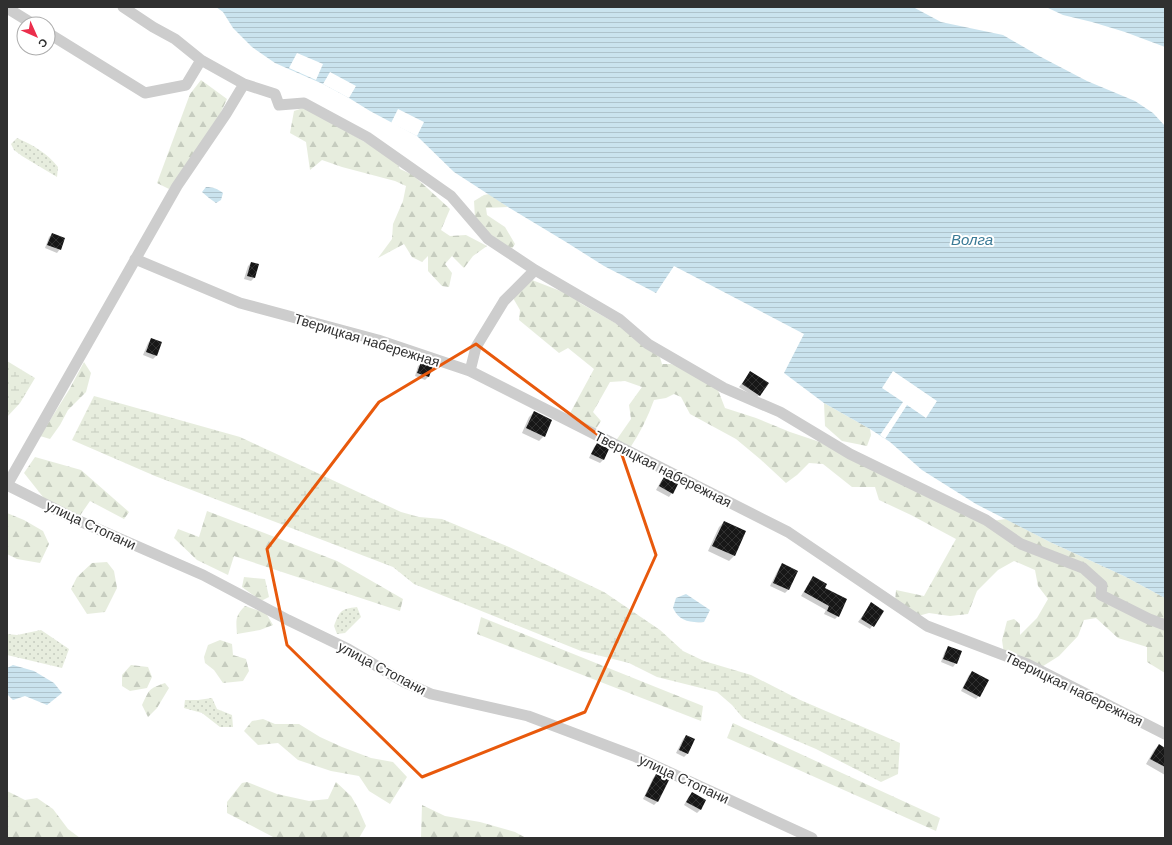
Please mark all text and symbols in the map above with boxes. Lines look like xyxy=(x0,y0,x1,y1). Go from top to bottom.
north arrow xyxy=(16,16,56,56)
text: С xyxy=(36,36,50,50)
water label: Волга xyxy=(951,231,993,248)
street label: Тверицкая набережная xyxy=(292,310,442,370)
street label: Тверицкая набережная xyxy=(592,428,734,510)
street label: улица Стопани xyxy=(43,497,139,553)
street label: улица Стопани xyxy=(335,638,429,698)
street label: Тверицкая набережная xyxy=(1002,649,1146,729)
street label: улица Стопани xyxy=(636,751,732,807)

